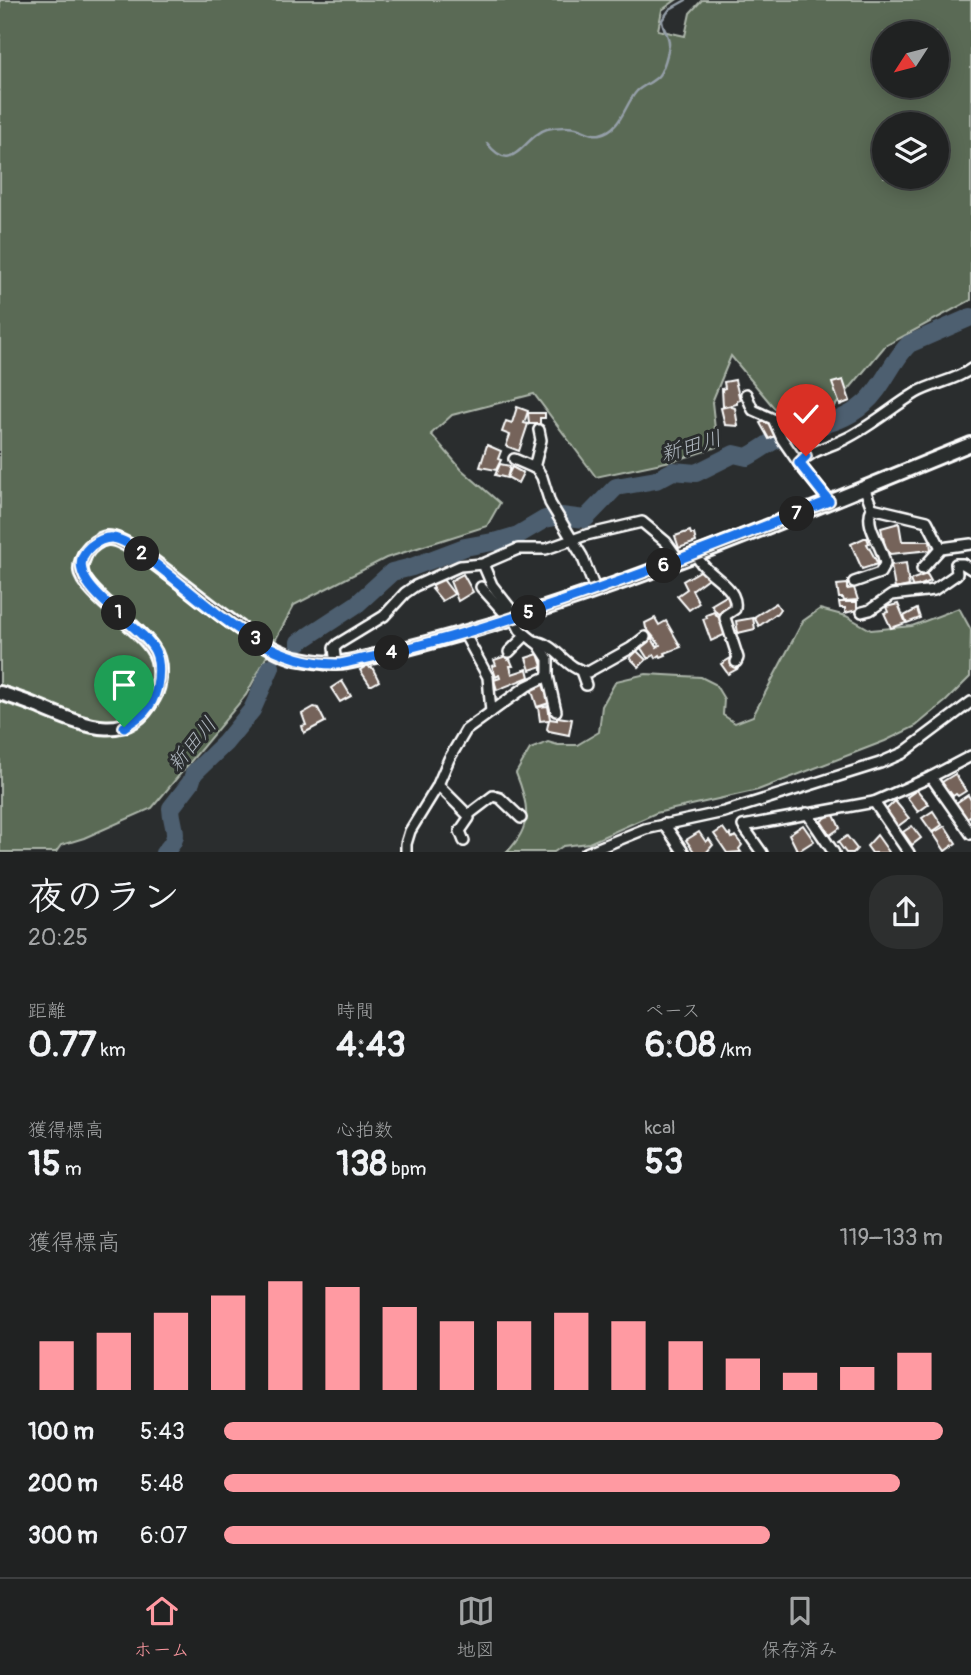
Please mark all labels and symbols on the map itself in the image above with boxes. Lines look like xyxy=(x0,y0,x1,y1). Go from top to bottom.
north arrow xyxy=(872,21,948,98)
pin xyxy=(776,384,836,456)
water label: 新田川 xyxy=(657,425,725,468)
pin: 7 xyxy=(780,496,814,532)
pin: 2 xyxy=(124,536,160,572)
pin: 6 xyxy=(646,548,682,584)
pin: 1 xyxy=(102,596,136,630)
pin: 5 xyxy=(512,596,546,630)
pin: 3 xyxy=(238,622,274,656)
pin: 4 xyxy=(374,636,410,670)
pin xyxy=(94,655,154,727)
water label: 新田川 xyxy=(162,712,223,777)

